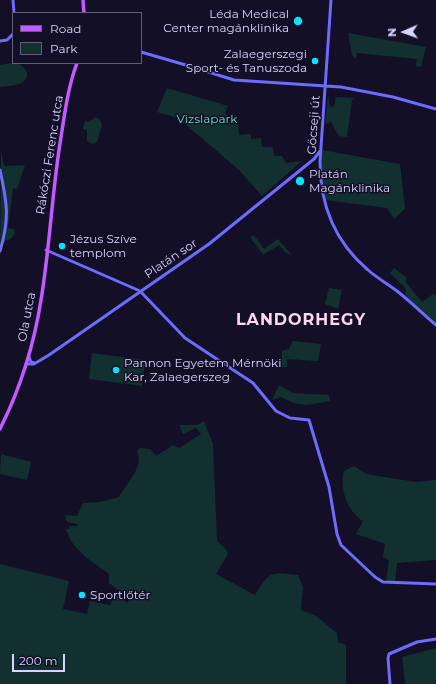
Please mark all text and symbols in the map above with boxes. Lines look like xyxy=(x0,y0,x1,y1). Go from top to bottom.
place label: Léda Medical Center magánklinika xyxy=(163,7,289,35)
legend xyxy=(12,12,142,64)
north arrow xyxy=(384,12,424,52)
marker: Léda Medical Center magánklinika xyxy=(292,15,304,27)
text: Road xyxy=(50,21,81,36)
text: N xyxy=(385,28,399,37)
text: Park xyxy=(50,41,77,56)
place label: Zalaegerszegi Sport- és Tanuszoda xyxy=(186,47,307,75)
marker: Zalaegerszegi Sport- és Tanuszoda xyxy=(310,56,320,66)
street label: Rákóczi Ferenc utca xyxy=(33,94,67,216)
street label: Göcseji út xyxy=(305,95,323,155)
park label: Vizslapark xyxy=(177,112,237,126)
place label: Platán Magánklinika xyxy=(309,167,390,195)
marker: Platán Magánklinika xyxy=(294,175,306,187)
place label: Jézus Szíve templom xyxy=(70,232,137,260)
street label: Platán sor xyxy=(142,236,200,282)
marker: Jézus Szíve templom xyxy=(57,241,67,251)
street label: Ola utca xyxy=(15,291,39,343)
district label: LANDORHEGY xyxy=(236,310,366,330)
place label: Pannon Egyetem Mérnöki Kar, Zalaegerszeg xyxy=(124,356,281,384)
marker: Pannon Egyetem Mérnöki Kar, Zalaegerszeg xyxy=(111,365,121,375)
place label: Sportlőtér xyxy=(90,588,150,602)
marker: Sportlőtér xyxy=(77,590,87,600)
scale bar xyxy=(14,646,67,672)
text: 200 m xyxy=(19,653,58,668)

